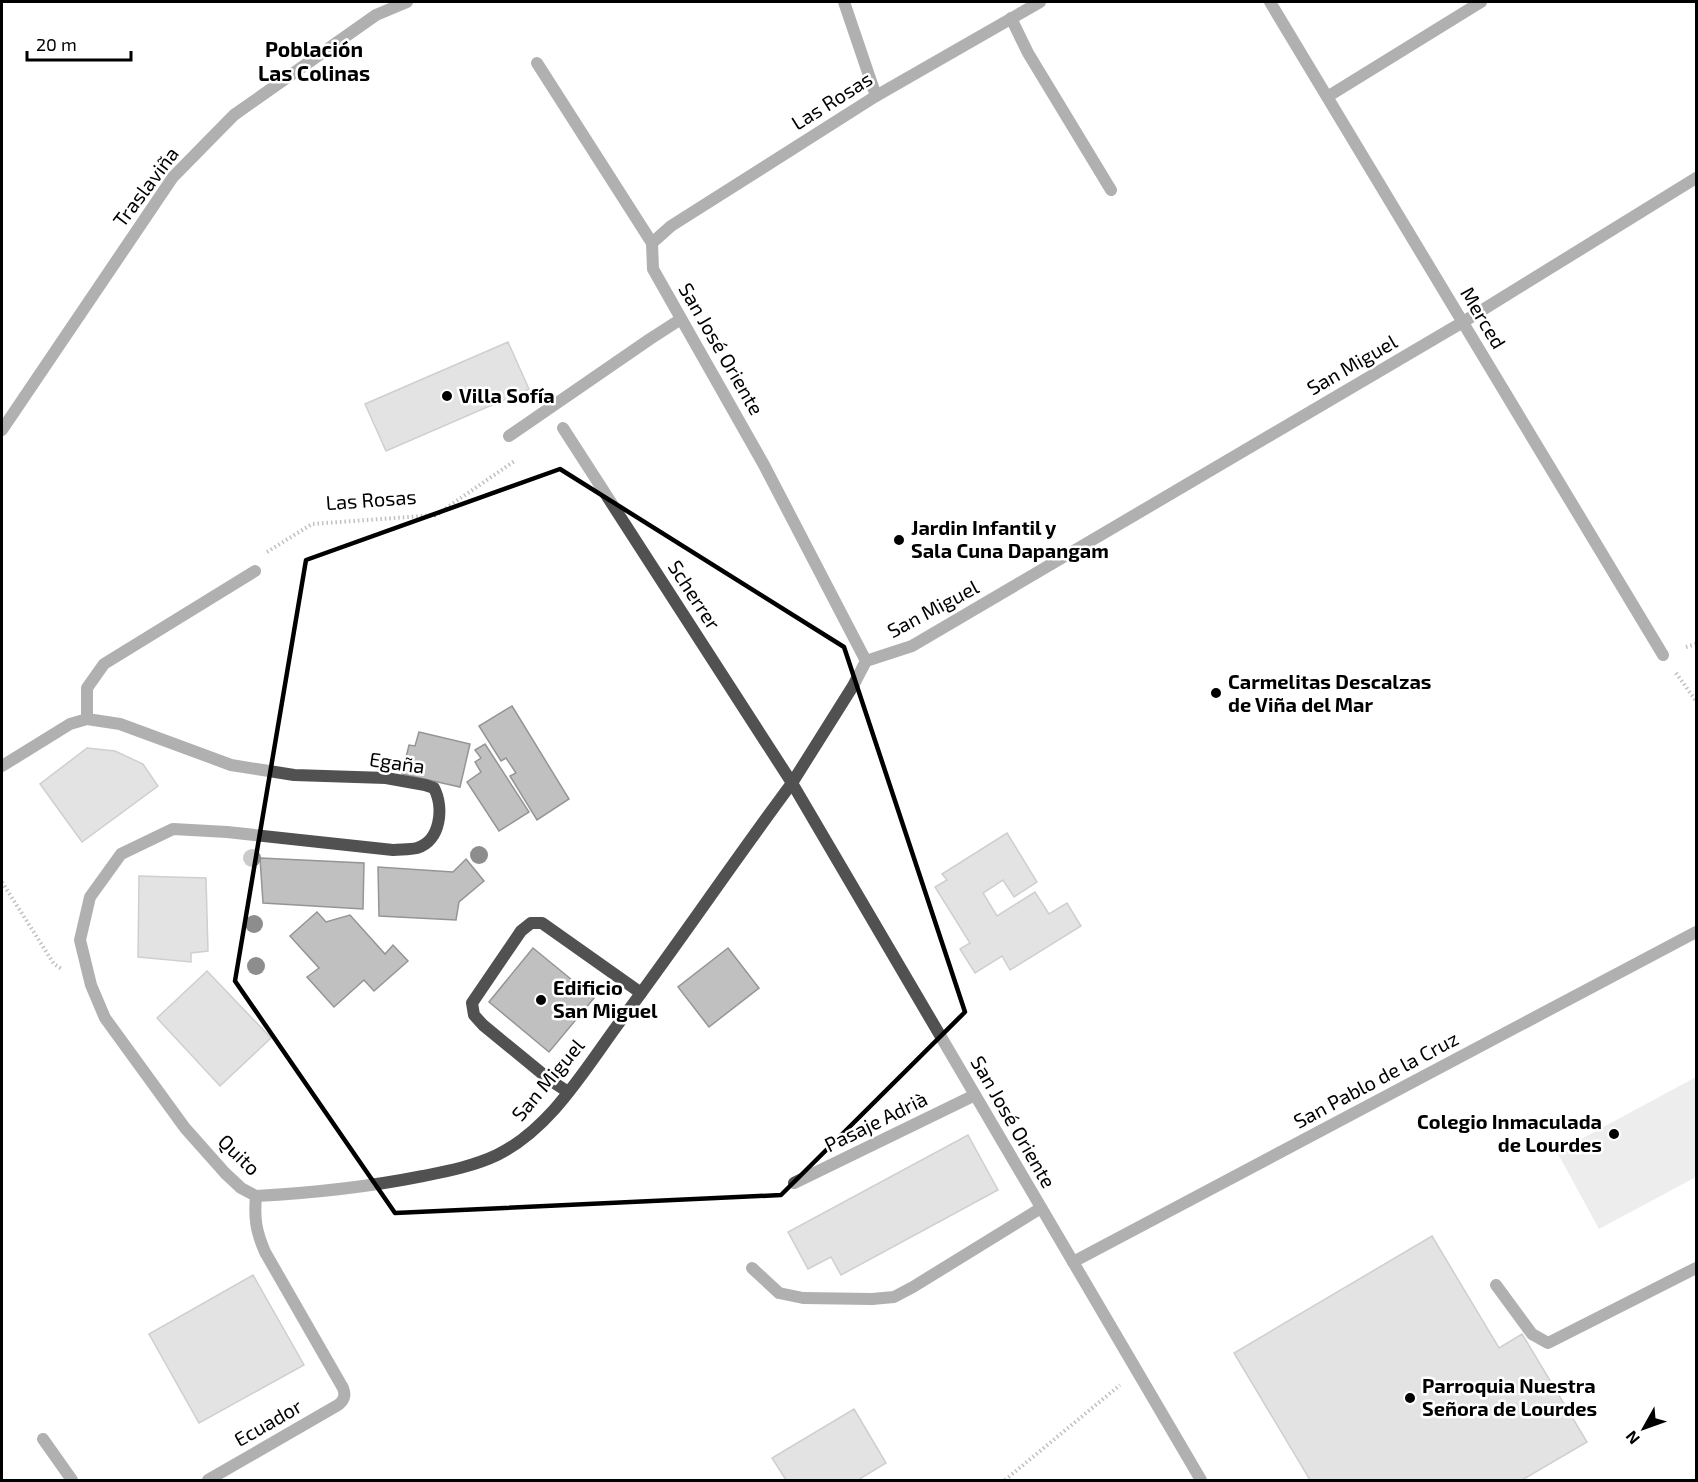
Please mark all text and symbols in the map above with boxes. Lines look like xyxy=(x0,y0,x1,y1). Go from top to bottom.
scale bar xyxy=(27,24,130,62)
text: 20 m xyxy=(36,33,77,55)
district label: Población Las Colinas xyxy=(258,36,370,85)
street label: Las Rosas xyxy=(787,66,876,134)
street label: Traslaviña xyxy=(107,142,183,231)
street label: San José Oriente xyxy=(674,278,769,419)
street label: Merced xyxy=(1456,282,1512,353)
street label: San Miguel xyxy=(1302,329,1401,400)
place label: Villa Sofía xyxy=(459,383,555,407)
marker: Villa Sofía xyxy=(440,389,454,403)
street label: Las Rosas xyxy=(325,484,417,514)
place label: Jardin Infantil y Sala Cuna Dapangam xyxy=(911,515,1109,562)
marker: Jardin Infantil y Sala Cuna Dapangam xyxy=(892,533,906,547)
street label: Scherrer xyxy=(664,555,726,634)
street label: San Miguel xyxy=(883,574,982,642)
place label: Carmelitas Descalzas de Viña del Mar xyxy=(1228,669,1431,716)
marker: Carmelitas Descalzas de Viña del Mar xyxy=(1209,686,1223,700)
street label: Egaña xyxy=(368,746,426,778)
place label: Edificio San Miguel xyxy=(553,975,658,1022)
marker: Edificio San Miguel xyxy=(534,993,548,1007)
street label: San Pablo de la Cruz xyxy=(1289,1026,1462,1133)
street label: San Miguel xyxy=(506,1033,589,1125)
street label: San José Oriente xyxy=(966,1051,1061,1192)
street label: Pasaje Adrià xyxy=(820,1086,931,1156)
place label: Colegio Inmaculada de Lourdes xyxy=(1417,1109,1602,1156)
marker: Colegio Inmaculada de Lourdes xyxy=(1607,1127,1621,1141)
street label: Quito xyxy=(214,1129,266,1180)
place label: Parroquia Nuestra Señora de Lourdes xyxy=(1422,1373,1597,1420)
marker: Parroquia Nuestra Señora de Lourdes xyxy=(1403,1391,1417,1405)
street label: Ecuador xyxy=(229,1393,306,1451)
north arrow xyxy=(1614,1398,1674,1458)
text: N xyxy=(1621,1427,1643,1448)

